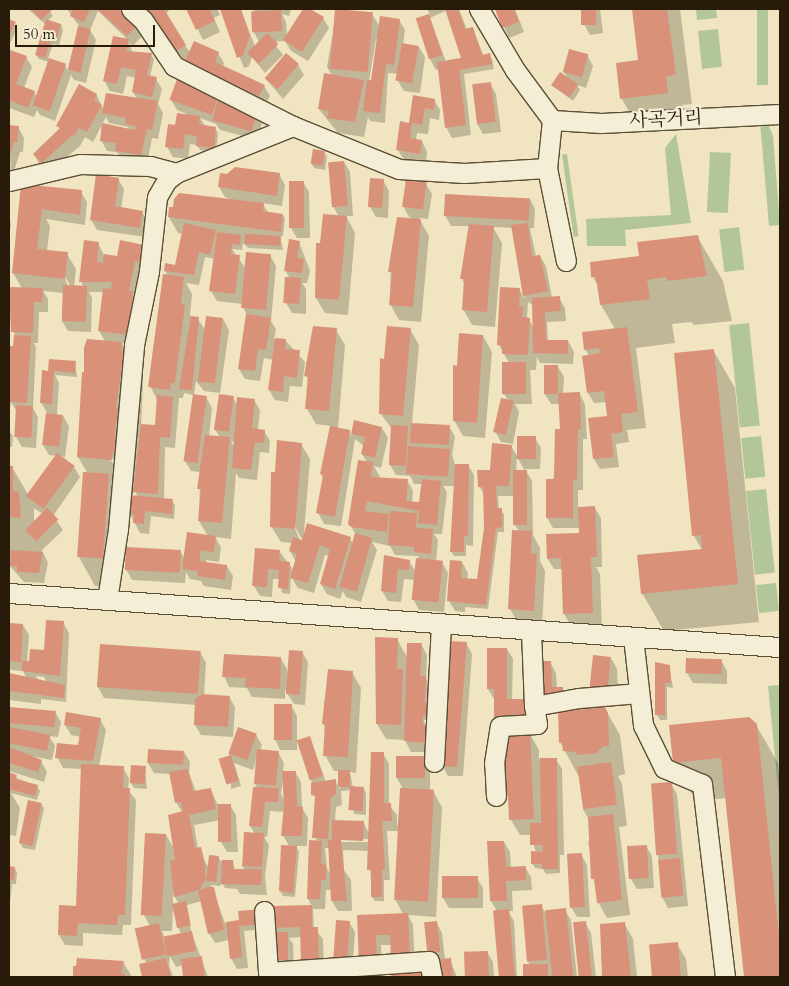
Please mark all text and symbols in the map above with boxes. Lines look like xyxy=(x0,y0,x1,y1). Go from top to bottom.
scale bar xyxy=(18,15,158,47)
text: 50 m xyxy=(23,24,55,44)
street label: 사곡거리 xyxy=(629,107,703,133)

